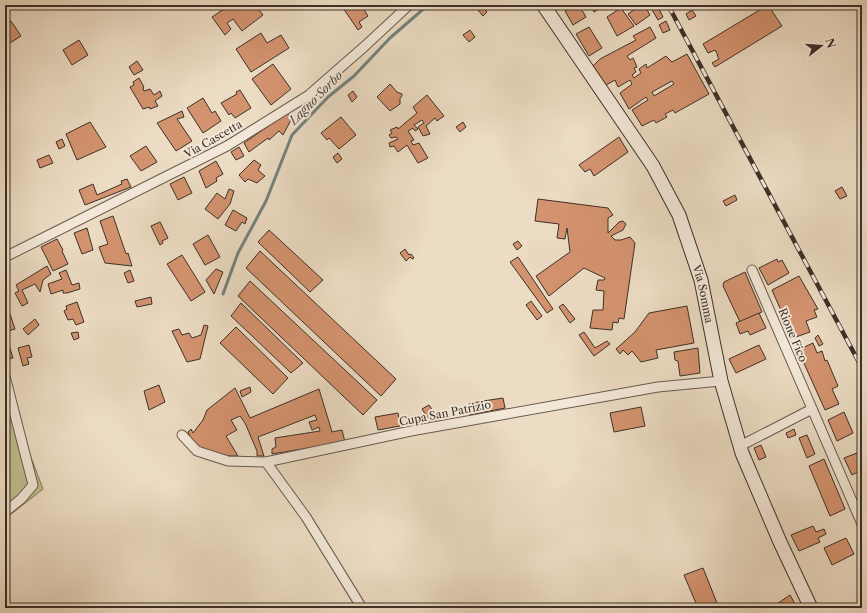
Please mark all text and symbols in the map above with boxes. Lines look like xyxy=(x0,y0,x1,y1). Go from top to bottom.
north arrow xyxy=(801,26,841,66)
text: N xyxy=(822,36,839,50)
water label: Lagno Sorbo xyxy=(285,67,346,128)
street label: Via Cascetta xyxy=(181,117,245,162)
street label: Via Somma xyxy=(689,262,716,325)
street label: Rione Fico xyxy=(775,306,811,364)
street label: Cupa San Patrizio xyxy=(398,397,492,429)

